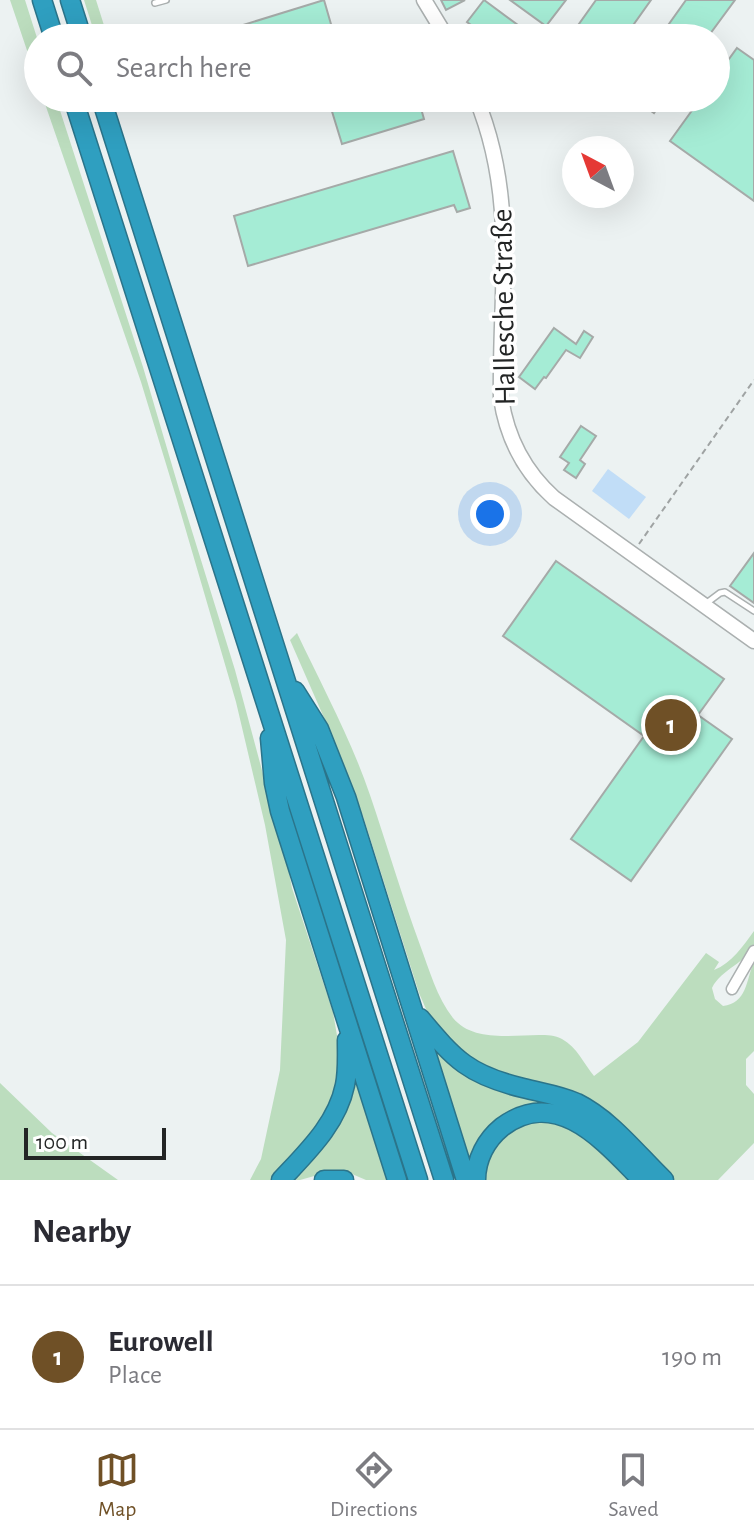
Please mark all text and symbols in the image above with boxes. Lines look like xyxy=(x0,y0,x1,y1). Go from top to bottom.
search box xyxy=(24,24,730,112)
icon: search xyxy=(52,46,96,90)
text: Search here xyxy=(116,53,252,83)
north arrow xyxy=(562,136,634,208)
street label: Hallesche Straße xyxy=(487,208,521,406)
your location xyxy=(470,494,510,534)
pin: 1 xyxy=(645,695,697,755)
scale bar xyxy=(24,1124,166,1160)
text: 100 m xyxy=(36,1131,88,1153)
text: Nearby xyxy=(32,1215,131,1249)
text: Eurowell xyxy=(108,1327,214,1357)
text: 1 xyxy=(53,1344,63,1370)
text: 190 m xyxy=(662,1344,722,1370)
text: Place xyxy=(108,1362,162,1388)
tab: Map xyxy=(95,1448,139,1522)
tab: Directions xyxy=(330,1448,418,1522)
tab: Saved xyxy=(608,1448,659,1522)

